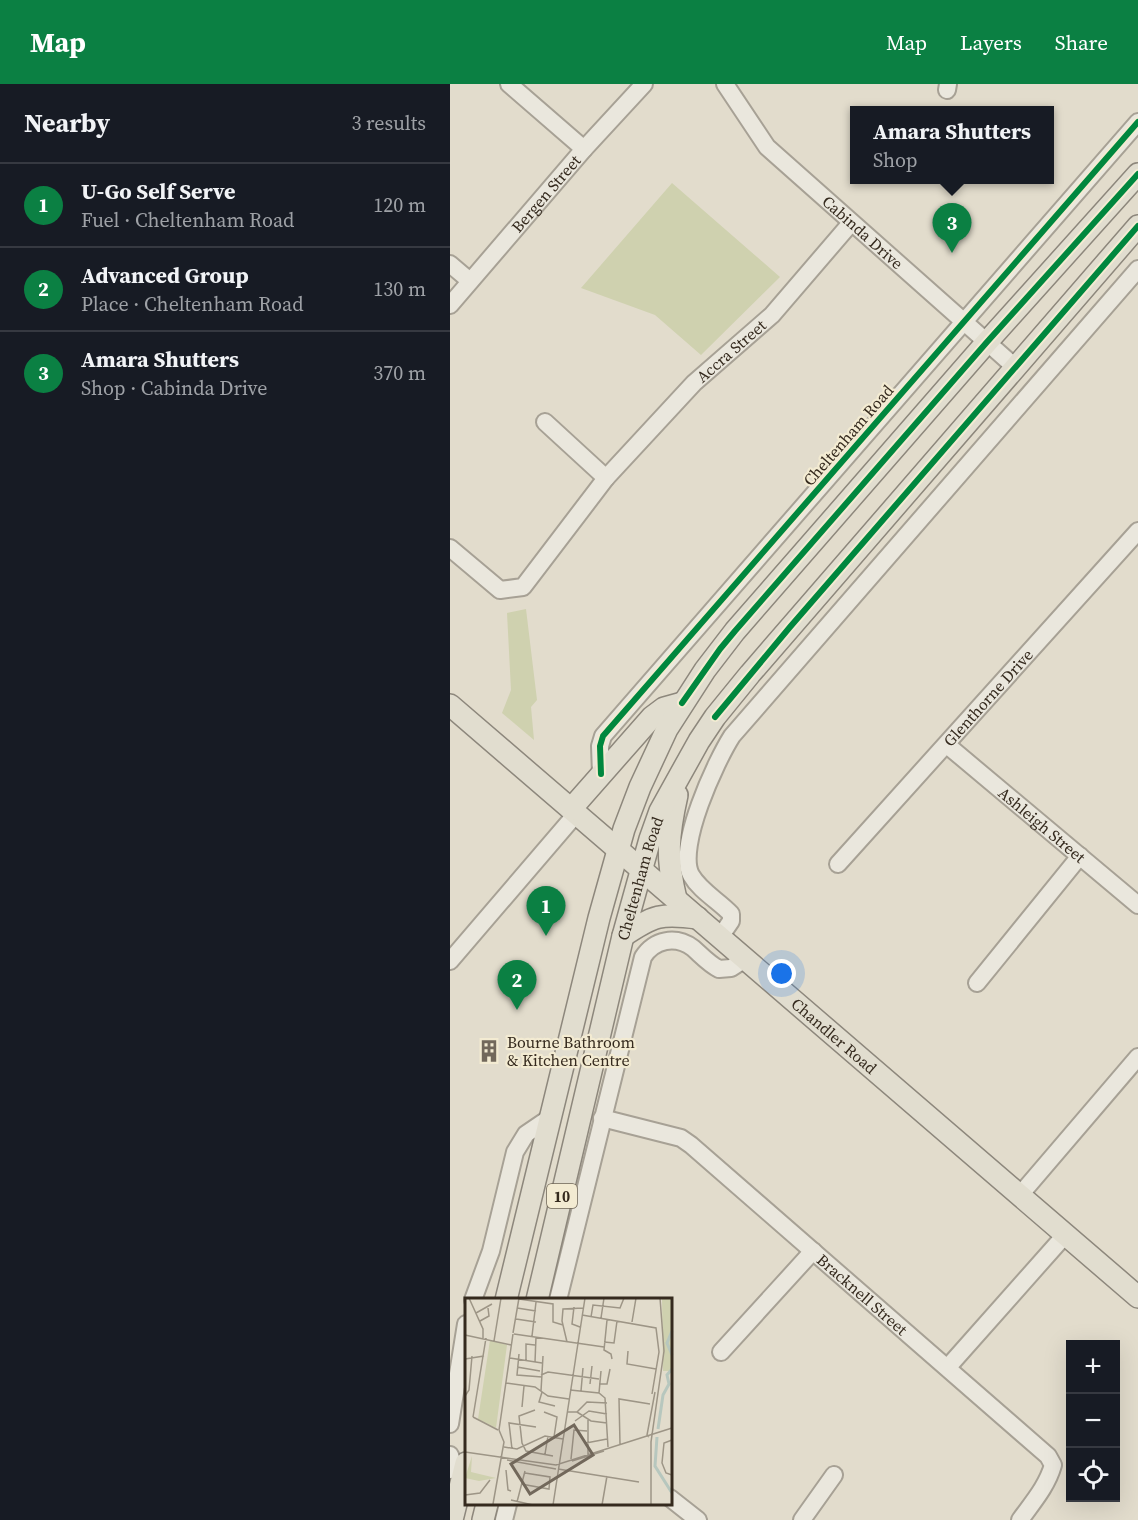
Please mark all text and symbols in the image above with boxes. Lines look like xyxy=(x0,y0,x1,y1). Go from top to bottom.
text: Map xyxy=(30,23,86,61)
text: Map xyxy=(886,28,927,57)
text: Layers xyxy=(960,28,1022,57)
text: Share xyxy=(1055,28,1108,57)
text: Nearby xyxy=(24,105,110,141)
popup xyxy=(850,106,1054,184)
text: 3 results xyxy=(351,109,426,137)
text: Amara Shutters xyxy=(873,116,1031,146)
text: Shop xyxy=(873,146,917,174)
street label: Bergen Street xyxy=(506,149,586,237)
text: U-Go Self Serve xyxy=(81,176,236,206)
street label: Cabinda Drive xyxy=(818,190,908,274)
text: 1 xyxy=(38,191,49,219)
text: 120 m xyxy=(373,191,426,219)
pin: 3 xyxy=(932,204,972,253)
text: Fuel · Cheltenham Road xyxy=(81,206,294,234)
text: Advanced Group xyxy=(81,260,249,290)
text: 2 xyxy=(38,275,49,303)
text: 130 m xyxy=(373,275,426,303)
text: Place · Cheltenham Road xyxy=(81,290,304,318)
street label: Accra Street xyxy=(691,314,771,387)
text: Amara Shutters xyxy=(81,344,239,374)
text: 3 xyxy=(38,359,49,387)
text: 370 m xyxy=(373,359,426,387)
text: Shop · Cabinda Drive xyxy=(81,374,267,402)
street label: Cheltenham Road xyxy=(798,380,898,490)
street label: Glenthorne Drive xyxy=(938,644,1038,751)
street label: Ashleigh Street xyxy=(994,782,1091,868)
street label: Cheltenham Road xyxy=(611,813,668,943)
pin: 1 xyxy=(526,886,566,936)
your location xyxy=(767,959,796,988)
pin: 2 xyxy=(498,960,536,1010)
street label: Chandler Road xyxy=(787,993,882,1079)
place label: Bourne Bathroom & Kitchen Centre xyxy=(507,1031,635,1071)
building icon: Bourne Bathroom & Kitchen Centre xyxy=(476,1038,502,1064)
road number: 10 xyxy=(547,1184,577,1208)
street label: Bracknell Street xyxy=(812,1249,913,1340)
inset map xyxy=(465,1298,672,1505)
map controls xyxy=(1066,1340,1120,1502)
button: + xyxy=(1066,1340,1120,1394)
button: − xyxy=(1066,1394,1120,1448)
button: locate xyxy=(1066,1448,1120,1502)

